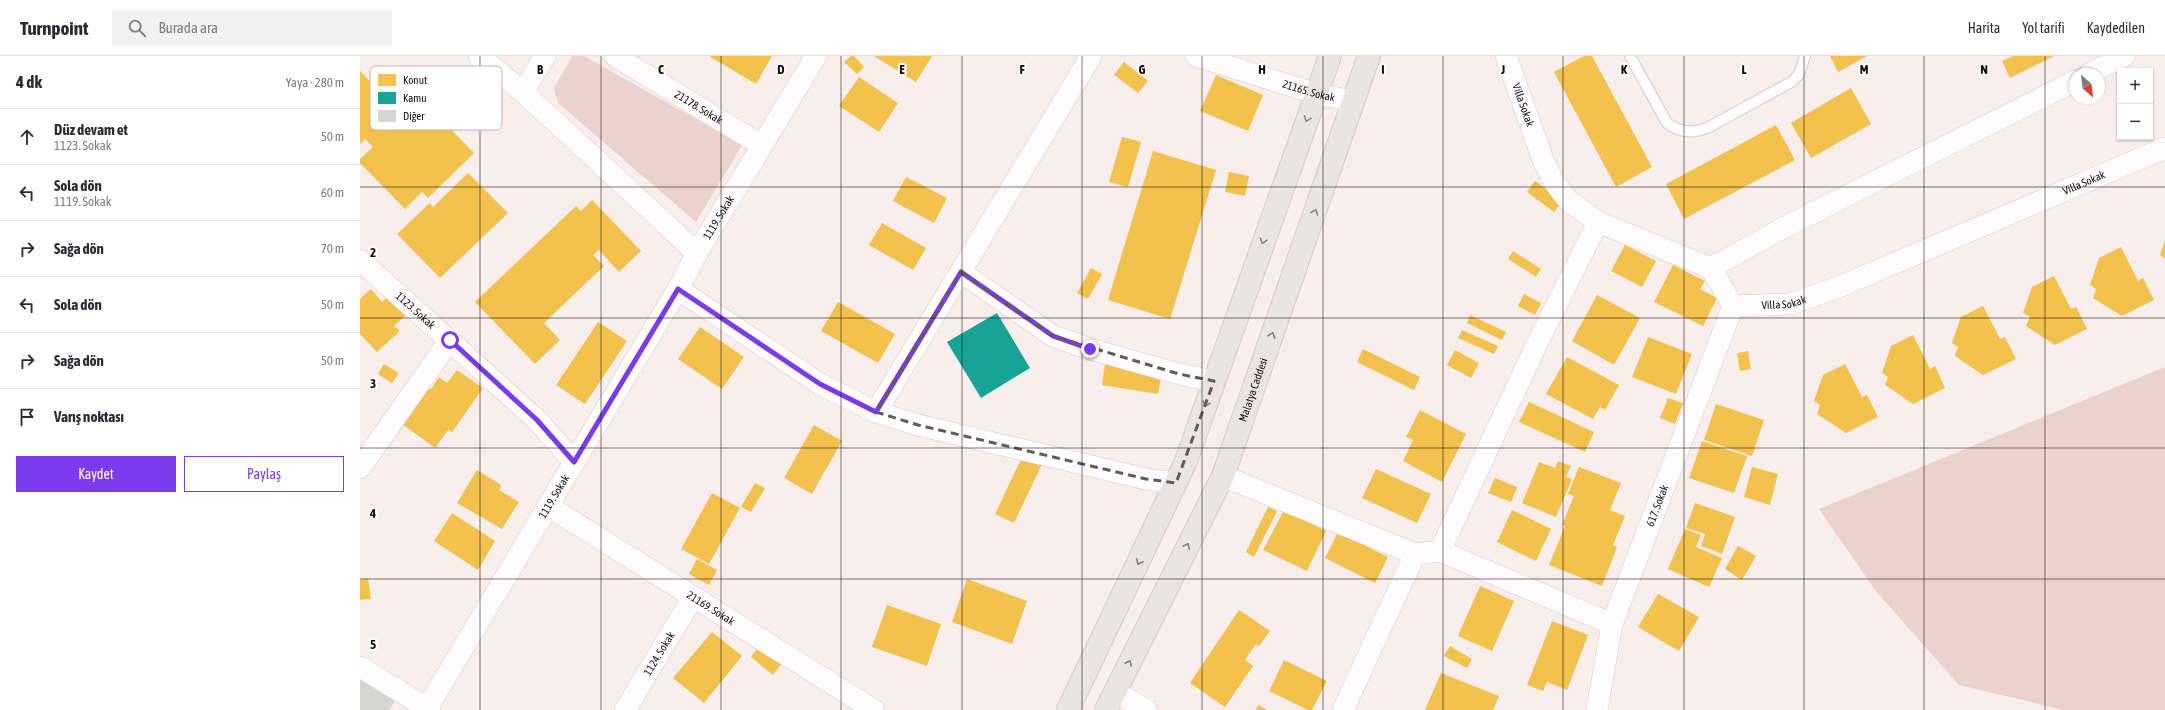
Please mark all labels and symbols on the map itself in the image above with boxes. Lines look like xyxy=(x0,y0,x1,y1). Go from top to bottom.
text: B xyxy=(537,62,544,77)
text: C xyxy=(658,62,664,77)
text: D xyxy=(777,62,785,77)
text: E xyxy=(899,62,905,77)
text: F xyxy=(1019,62,1025,77)
text: G xyxy=(1139,62,1146,77)
text: H xyxy=(1258,62,1266,77)
text: I xyxy=(1381,62,1385,77)
text: J xyxy=(1500,62,1505,77)
text: K xyxy=(1621,62,1628,77)
text: L xyxy=(1741,62,1747,77)
text: M xyxy=(1860,62,1869,77)
text: N xyxy=(1980,62,1988,77)
legend xyxy=(370,66,502,130)
north arrow xyxy=(2069,68,2105,104)
text: Konut xyxy=(403,74,427,86)
street label: 21165. Sokak xyxy=(1281,78,1336,103)
street label: Villa Sokak xyxy=(1510,82,1537,128)
street label: 21178. Sokak xyxy=(673,88,725,126)
text: Kamu xyxy=(403,92,427,104)
text: Diğer xyxy=(403,110,425,122)
one-way arrow xyxy=(1304,116,1312,123)
street label: Villa Sokak xyxy=(2061,168,2107,197)
street label: 1119. Sokak xyxy=(701,193,736,241)
one-way arrow xyxy=(1310,209,1318,216)
one-way arrow xyxy=(1260,238,1268,245)
text: 2 xyxy=(370,245,376,260)
street label: 1123. Sokak xyxy=(394,289,438,331)
street label: Villa Sokak xyxy=(1761,293,1808,311)
route start xyxy=(441,331,459,349)
one-way arrow xyxy=(1267,332,1276,339)
route end xyxy=(1081,340,1099,358)
street label: Malatya Caddesi xyxy=(1236,356,1270,423)
text: 3 xyxy=(370,376,376,391)
one-way arrow xyxy=(1202,400,1211,407)
street label: 1119. Sokak xyxy=(536,472,572,520)
street label: 617. Sokak xyxy=(1644,483,1670,528)
text: 4 xyxy=(369,506,376,521)
one-way arrow xyxy=(1182,543,1190,550)
one-way arrow xyxy=(1136,557,1144,565)
street label: 21169. Sokak xyxy=(685,588,737,627)
street label: 1124. Sokak xyxy=(641,629,677,677)
text: 5 xyxy=(370,637,376,652)
one-way arrow xyxy=(1124,659,1132,667)

